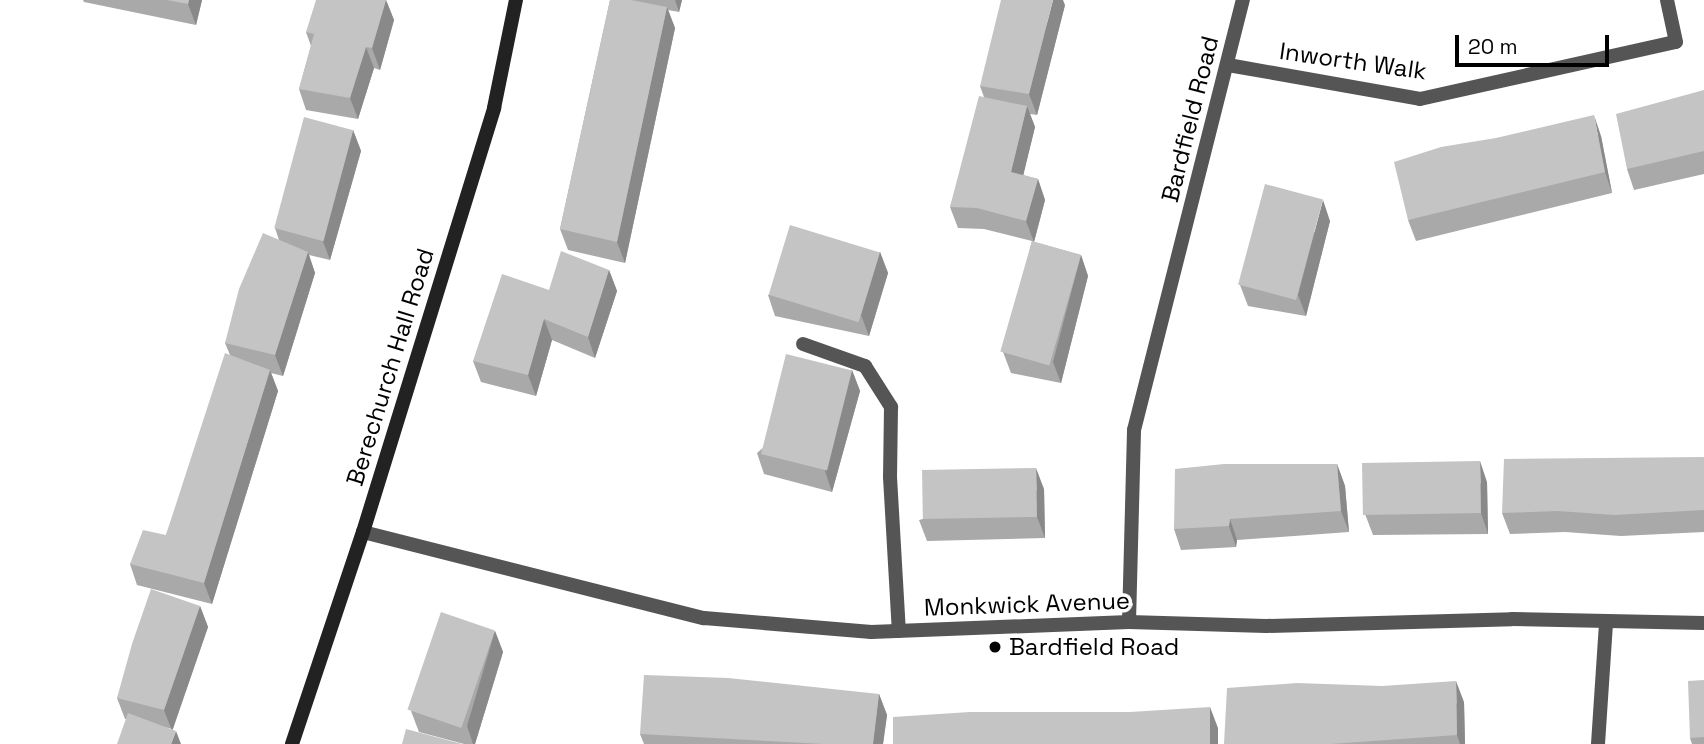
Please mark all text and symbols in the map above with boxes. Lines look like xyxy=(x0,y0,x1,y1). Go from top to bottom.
scale bar xyxy=(1459,21,1613,65)
street label: Bardfield Road xyxy=(1155,33,1225,205)
text: 20 m xyxy=(1468,33,1518,60)
street label: Inworth Walk xyxy=(1277,36,1429,86)
street label: Berechurch Hall Road xyxy=(340,245,440,489)
street label: Monkwick Avenue xyxy=(923,586,1131,622)
place label: Bardfield Road xyxy=(1009,633,1179,661)
marker: Bardfield Road xyxy=(987,639,1003,655)

